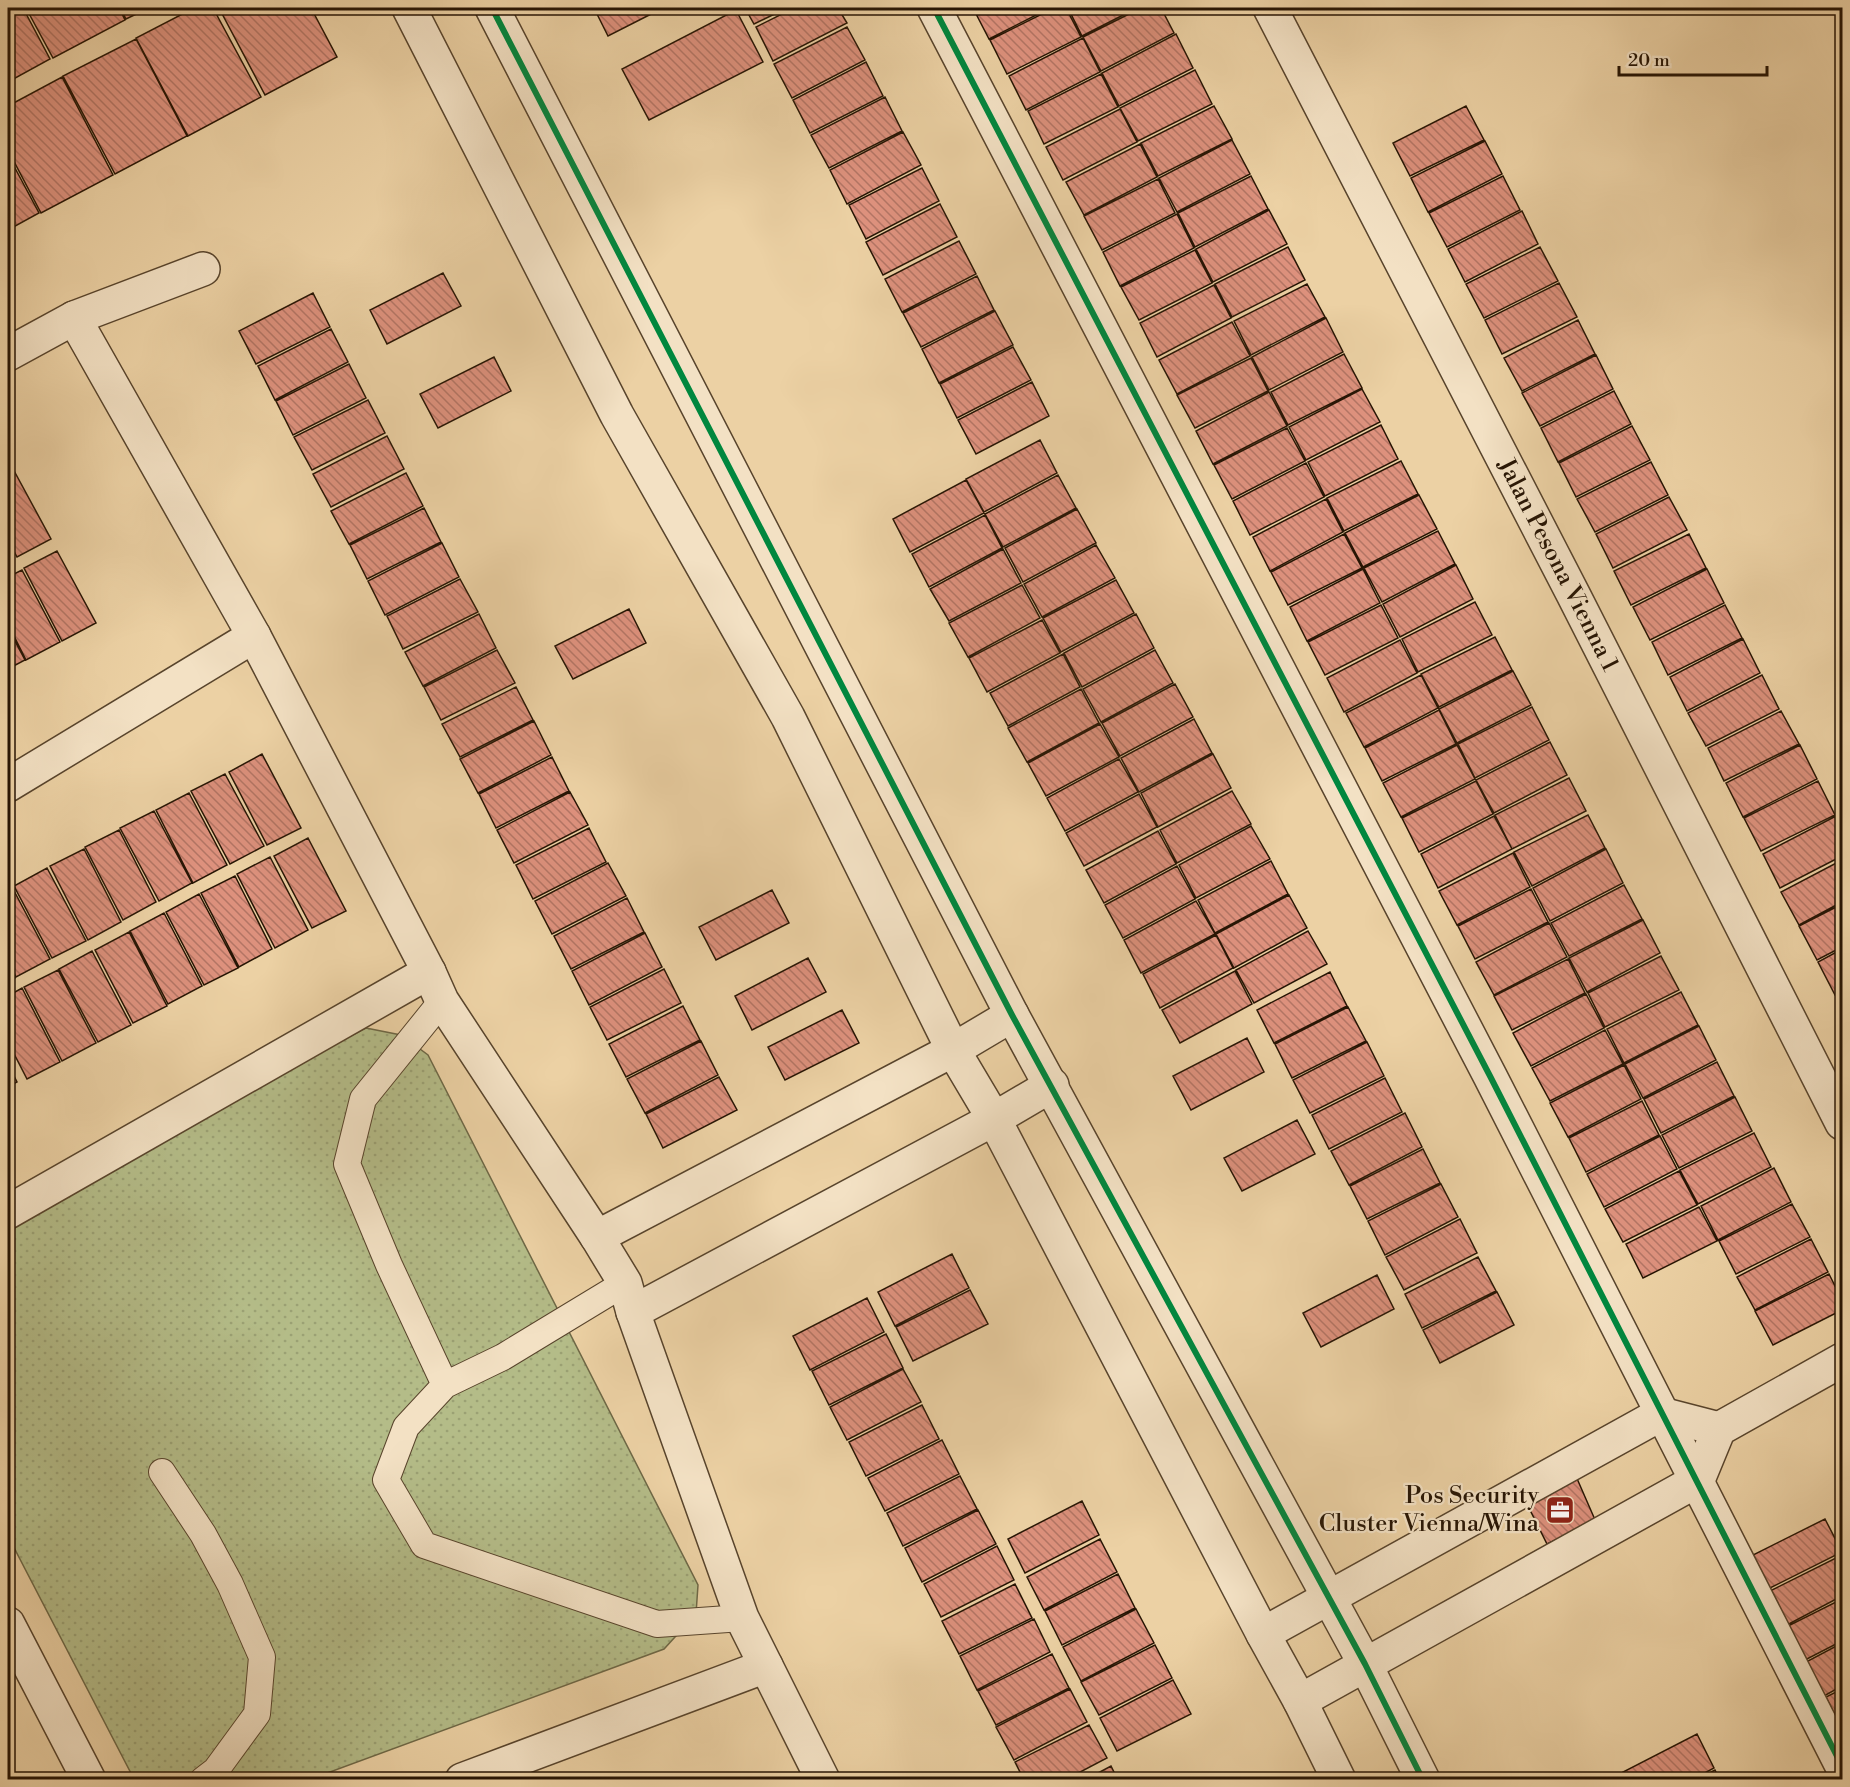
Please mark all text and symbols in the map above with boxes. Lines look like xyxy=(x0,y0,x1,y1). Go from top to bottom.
scale bar xyxy=(1619,39,1768,77)
text: 20 m xyxy=(1628,49,1670,72)
street label: Jalan Pesona Vienna 1 xyxy=(1490,453,1625,677)
place label: Pos Security Cluster Vienna/Wina xyxy=(1319,1481,1540,1539)
office icon: Pos Security Cluster Vienna/Wina xyxy=(1544,1494,1576,1526)

